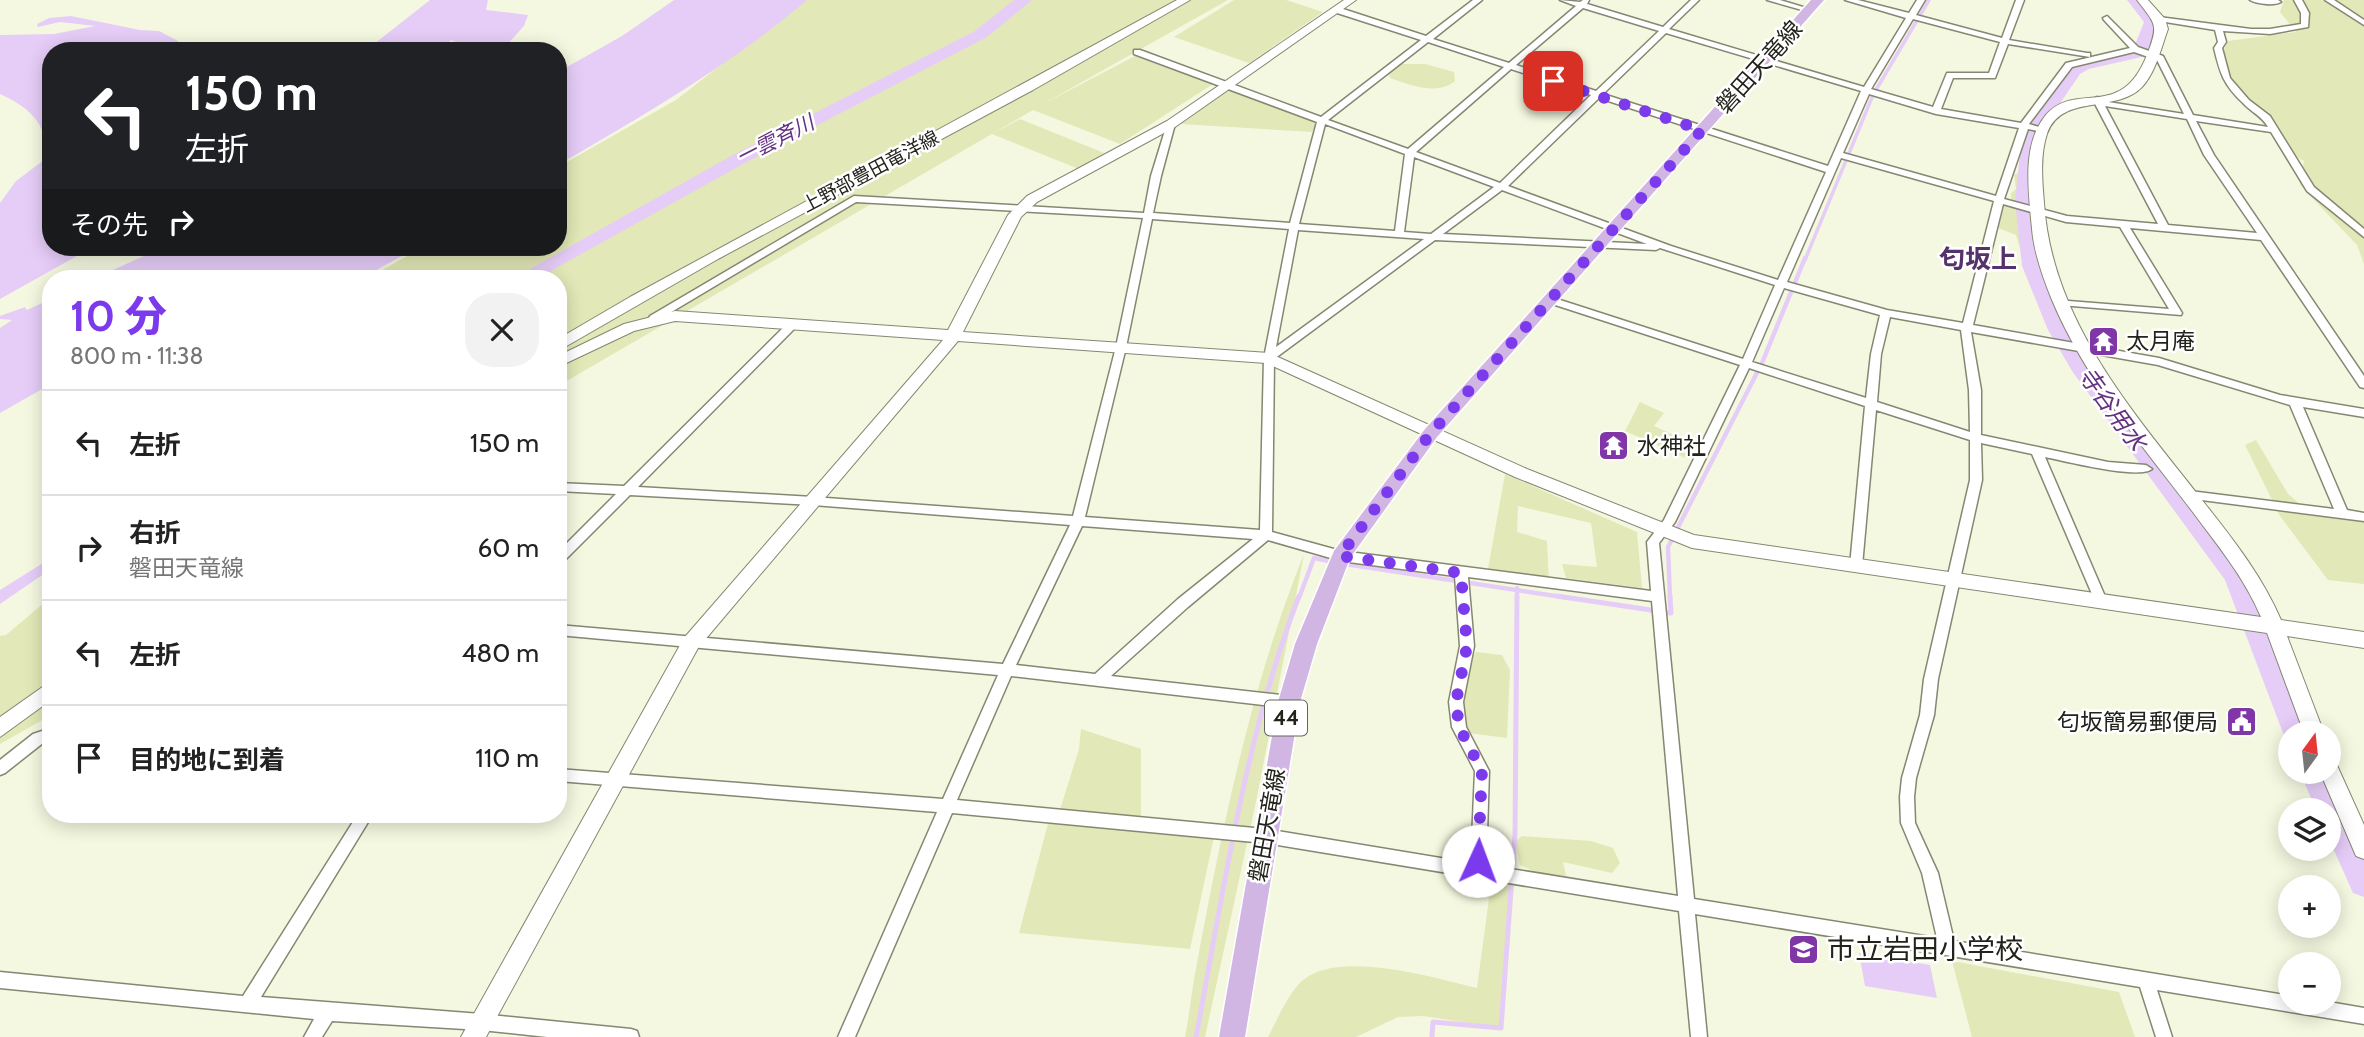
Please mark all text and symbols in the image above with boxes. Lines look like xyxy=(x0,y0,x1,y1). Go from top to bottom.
street label: 磐田天竜線 xyxy=(1710,15,1808,119)
pin xyxy=(1523,51,1583,111)
icon: arrive xyxy=(1534,62,1572,100)
text: 150 m xyxy=(185,63,318,122)
icon: left xyxy=(70,70,161,161)
water label: 一雲斉川 xyxy=(732,108,820,170)
street label: 上野部豊田竜洋線 xyxy=(798,126,943,217)
text: 左折 xyxy=(185,129,249,168)
icon: right xyxy=(162,203,200,241)
text: その先 xyxy=(70,209,148,241)
district label: 匂坂上 xyxy=(1939,243,2017,275)
text: 10 分 xyxy=(70,290,167,342)
button: close xyxy=(465,293,539,367)
temple icon: 太月庵 xyxy=(2086,324,2120,358)
place label: 太月庵 xyxy=(2126,327,2195,355)
text: 800 m · 11:38 xyxy=(70,342,203,370)
water label: 寺谷用水 xyxy=(2072,361,2154,458)
icon: left xyxy=(70,424,108,462)
text: 150 m xyxy=(470,427,539,459)
text: 左折 xyxy=(129,429,181,461)
temple icon: 水神社 xyxy=(1597,429,1631,463)
place label: 水神社 xyxy=(1637,432,1706,460)
text: 右折 xyxy=(129,517,181,549)
icon: right xyxy=(70,529,108,567)
text: 60 m xyxy=(477,532,539,564)
text: 磐田天竜線 xyxy=(129,554,244,582)
icon: left xyxy=(70,634,108,672)
text: 480 m xyxy=(461,637,539,669)
text: 左折 xyxy=(129,639,181,671)
road number: 44 xyxy=(1265,700,1307,736)
public building icon: 匂坂簡易郵便局 xyxy=(2224,705,2258,739)
place label: 匂坂簡易郵便局 xyxy=(2057,708,2218,736)
north arrow xyxy=(2278,721,2342,784)
map controls xyxy=(2278,721,2341,1015)
icon: arrive xyxy=(70,739,108,777)
text: 110 m xyxy=(475,742,539,774)
text: 目的地に到着 xyxy=(129,744,285,776)
street label: 磐田天竜線 xyxy=(1243,766,1291,884)
button: layers xyxy=(2278,798,2341,861)
position arrow xyxy=(1441,824,1515,898)
button: + xyxy=(2278,875,2341,938)
school or university icon: 市立岩田小学校 xyxy=(1787,932,1821,966)
place label: 市立岩田小学校 xyxy=(1827,932,2023,966)
button: − xyxy=(2278,952,2341,1015)

